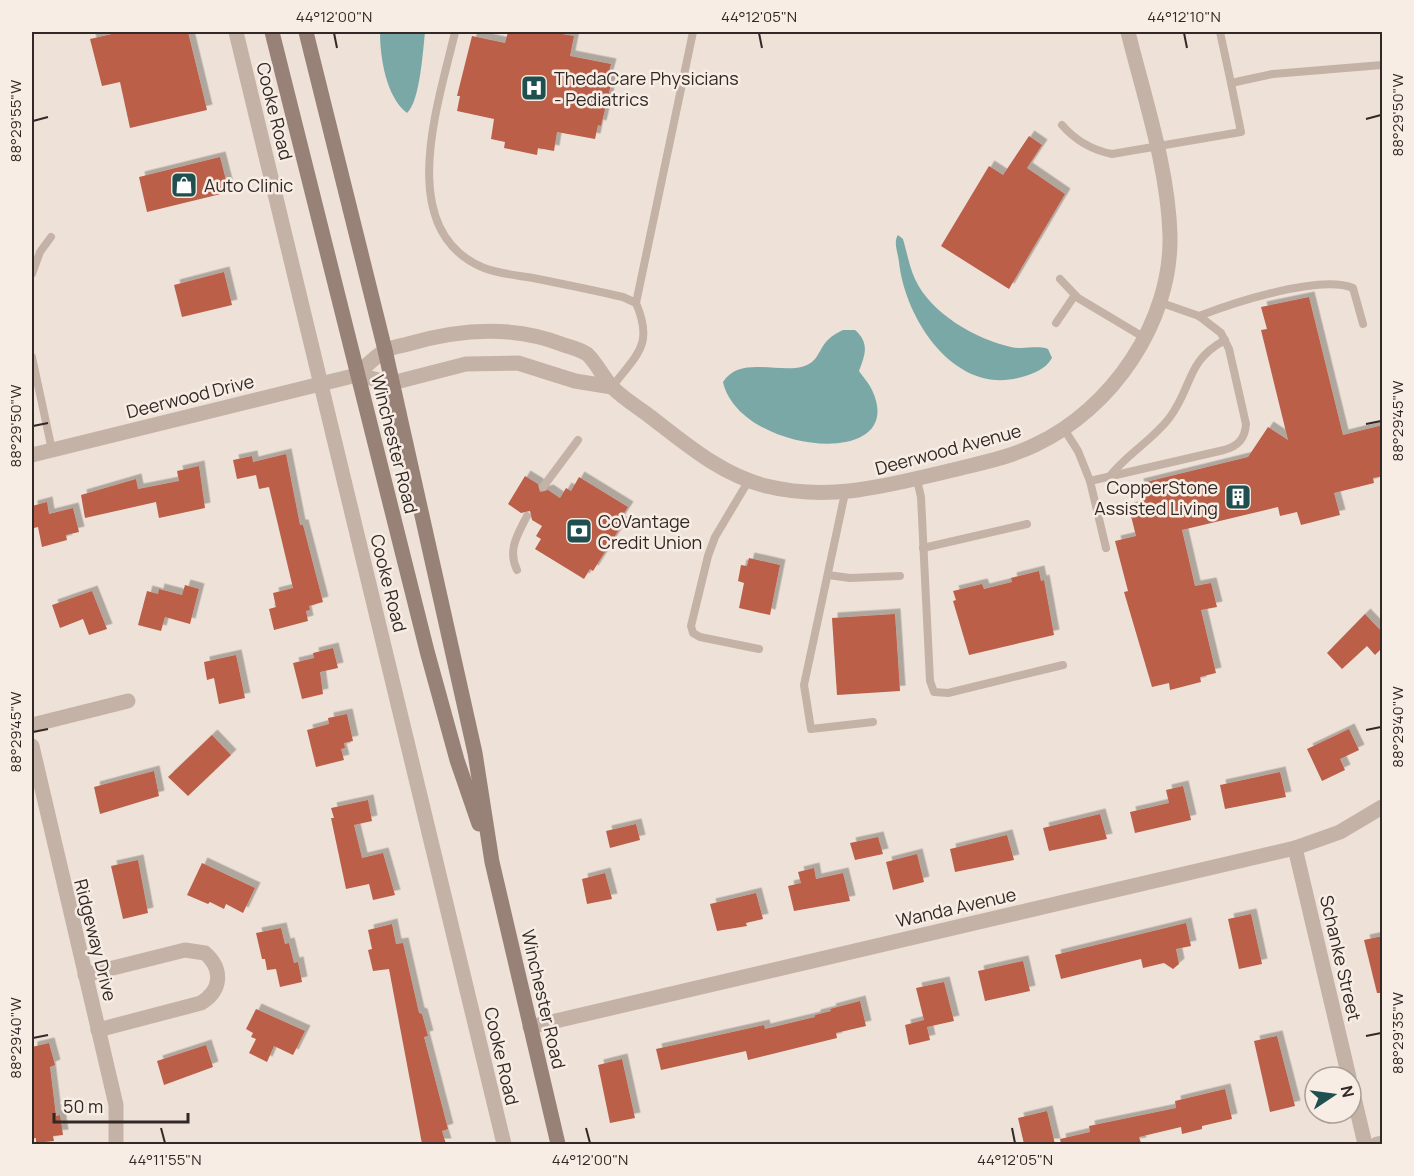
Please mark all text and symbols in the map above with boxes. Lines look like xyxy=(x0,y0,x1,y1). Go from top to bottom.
text: 44°12'00"N xyxy=(296,6,372,27)
text: 44°12'05"N xyxy=(721,6,797,27)
text: 44°12'10"N xyxy=(1147,6,1221,27)
street label: Cooke Road xyxy=(251,60,299,162)
place label: ThedaCare Physicians - Pediatrics xyxy=(554,66,739,111)
hospital icon: ThedaCare Physicians - Pediatrics xyxy=(519,73,549,103)
text: 88°29'50"W xyxy=(1387,74,1408,156)
text: 88°29'55"W xyxy=(5,80,26,162)
shop icon: Auto Clinic xyxy=(169,170,199,200)
place label: Auto Clinic xyxy=(204,173,293,197)
street label: Deerwood Drive xyxy=(124,369,256,423)
street label: Winchester Road xyxy=(366,372,424,516)
text: 88°29'45"W xyxy=(1387,381,1408,461)
text: 88°29'50"W xyxy=(5,385,26,467)
street label: Deerwood Avenue xyxy=(872,418,1024,480)
place label: CopperStone Assisted Living xyxy=(1094,475,1218,520)
building icon: CopperStone Assisted Living xyxy=(1223,482,1253,512)
place label: CoVantage Credit Union xyxy=(598,509,702,554)
bank icon: CoVantage Credit Union xyxy=(564,516,594,546)
street label: Cooke Road xyxy=(365,532,413,634)
text: 88°29'40"W xyxy=(1387,686,1408,768)
text: 88°29'45"W xyxy=(5,692,26,772)
street label: Ridgeway Drive xyxy=(69,876,123,1004)
street label: Wanda Avenue xyxy=(894,882,1018,932)
street label: Schanke Street xyxy=(1315,893,1367,1023)
street label: Winchester Road xyxy=(516,927,572,1071)
text: 88°29'35"W xyxy=(1387,992,1408,1074)
text: 88°29'40"W xyxy=(5,997,26,1079)
street label: Cooke Road xyxy=(479,1005,525,1107)
north arrow xyxy=(1303,1065,1363,1125)
text: N xyxy=(1336,1084,1360,1100)
scale bar xyxy=(54,1086,188,1124)
text: 50 m xyxy=(63,1094,103,1118)
text: 44°11'55"N xyxy=(129,1149,201,1170)
text: 44°12'00"N xyxy=(552,1149,628,1170)
text: 44°12'05"N xyxy=(977,1149,1053,1170)

